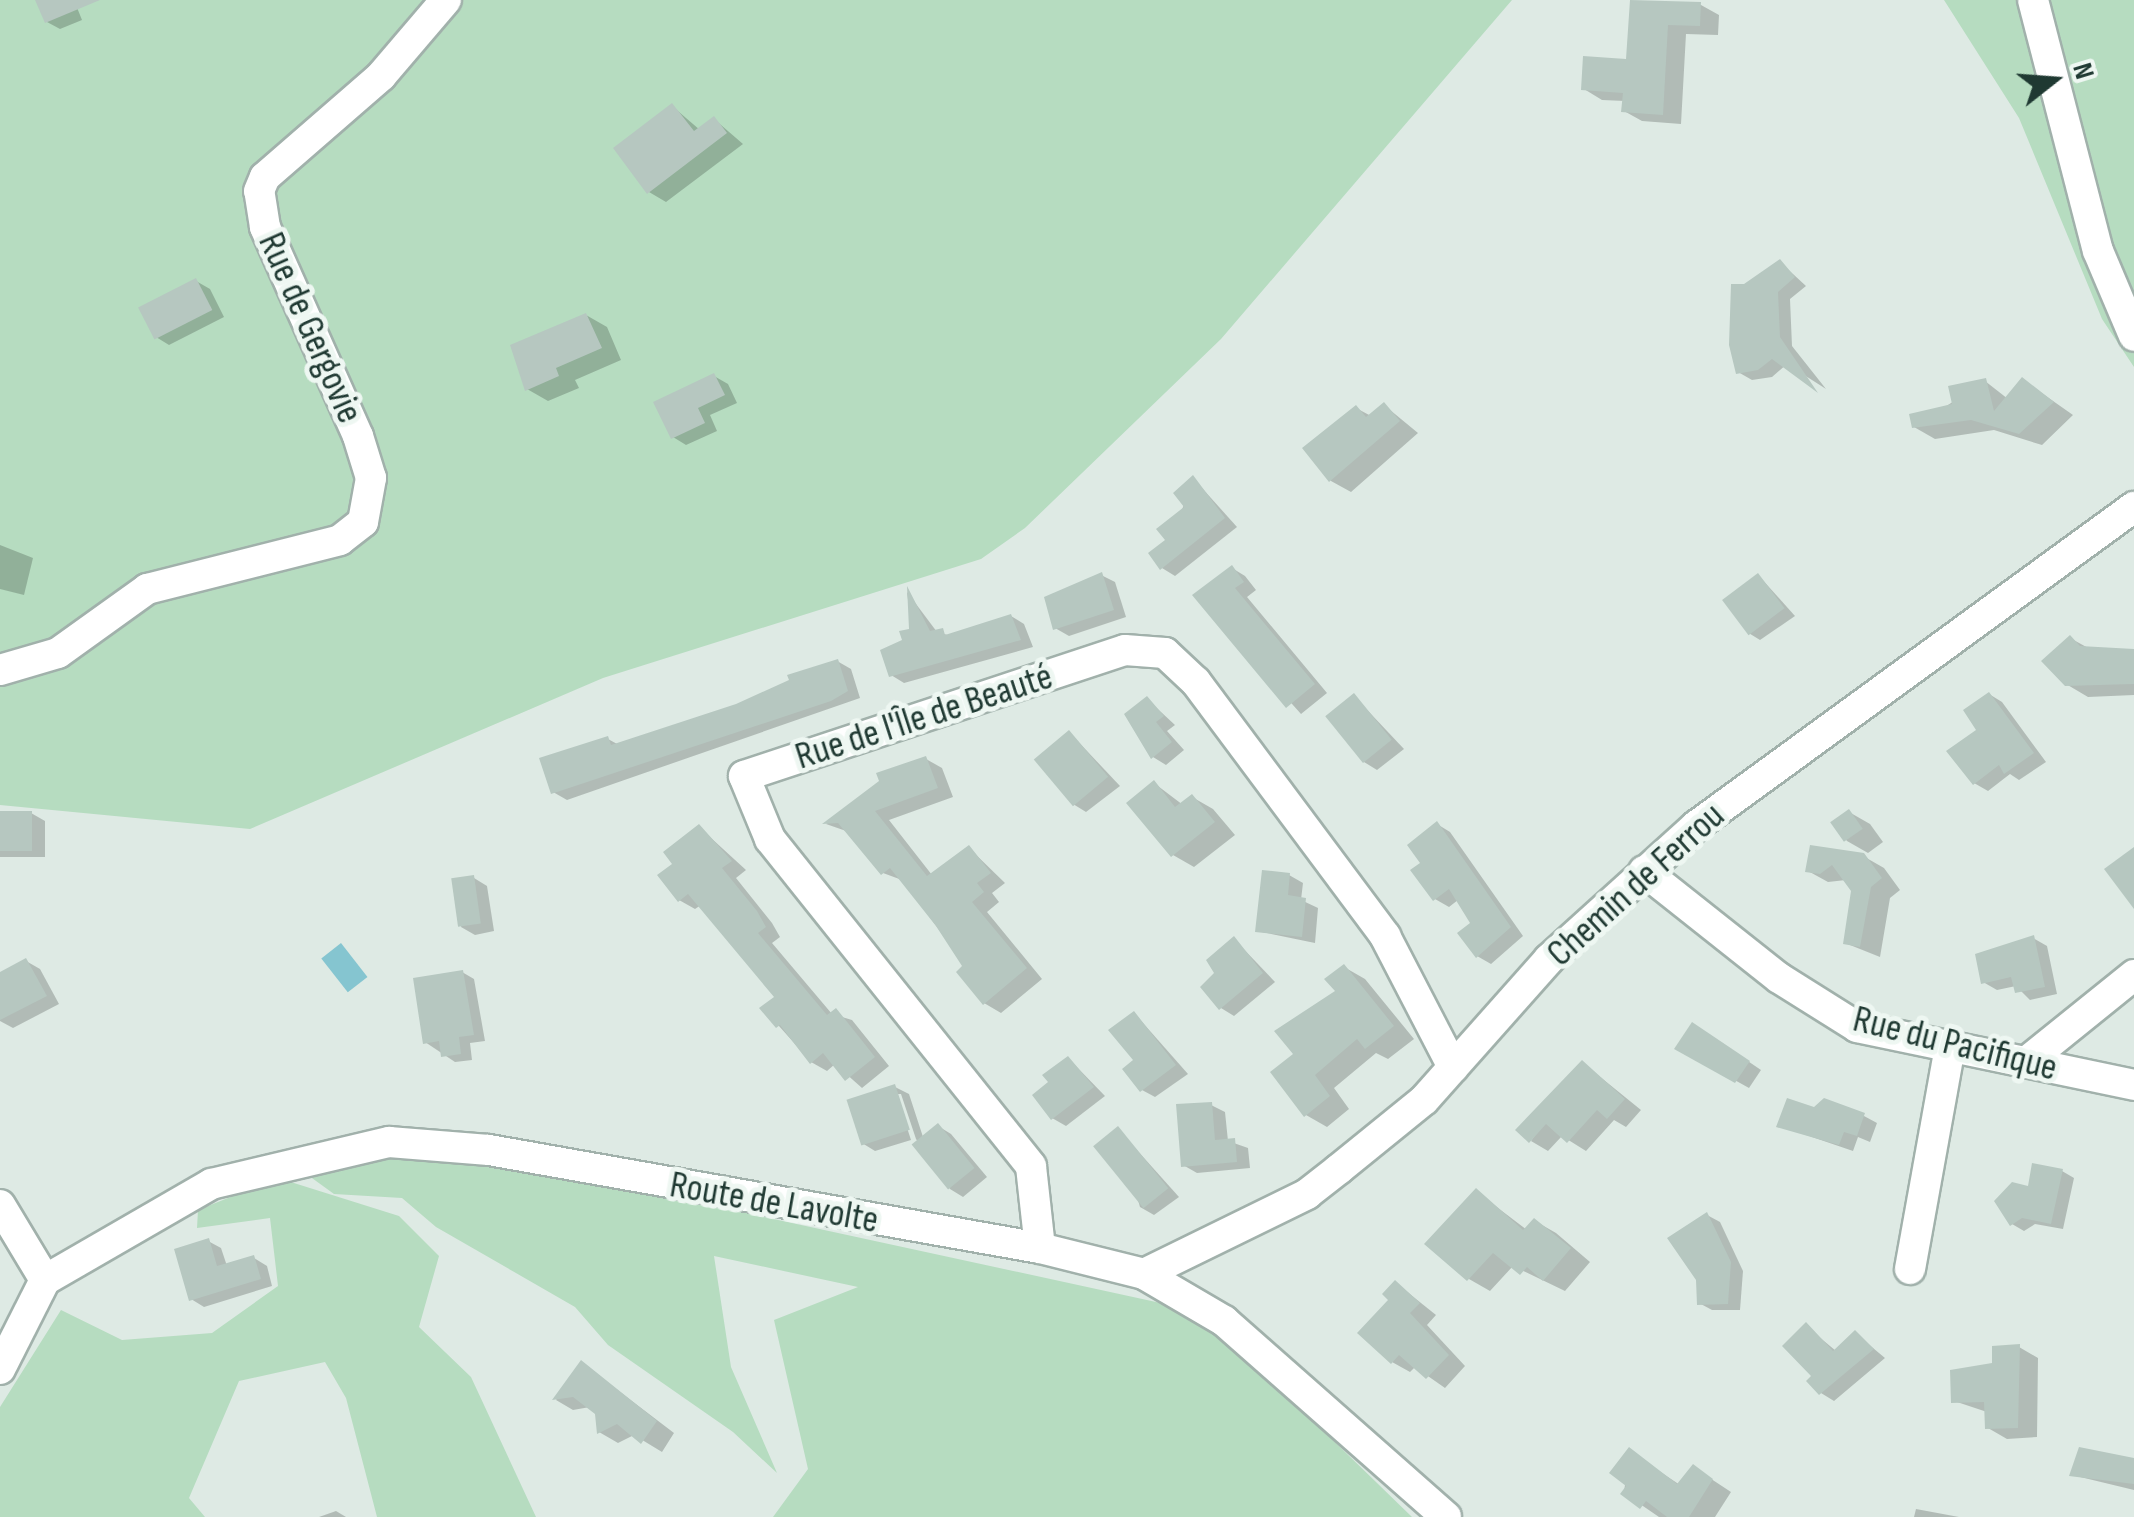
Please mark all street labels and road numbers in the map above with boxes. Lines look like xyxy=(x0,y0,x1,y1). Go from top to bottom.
street label: Rue de Gergovie xyxy=(248,226,372,430)
street label: Rue de l'Île de Beauté xyxy=(790,654,1058,780)
street label: Chemin de Ferrou xyxy=(1538,793,1734,977)
street label: Rue du Pacifique xyxy=(1848,997,2062,1091)
street label: Route de Lavolte xyxy=(666,1162,882,1244)

